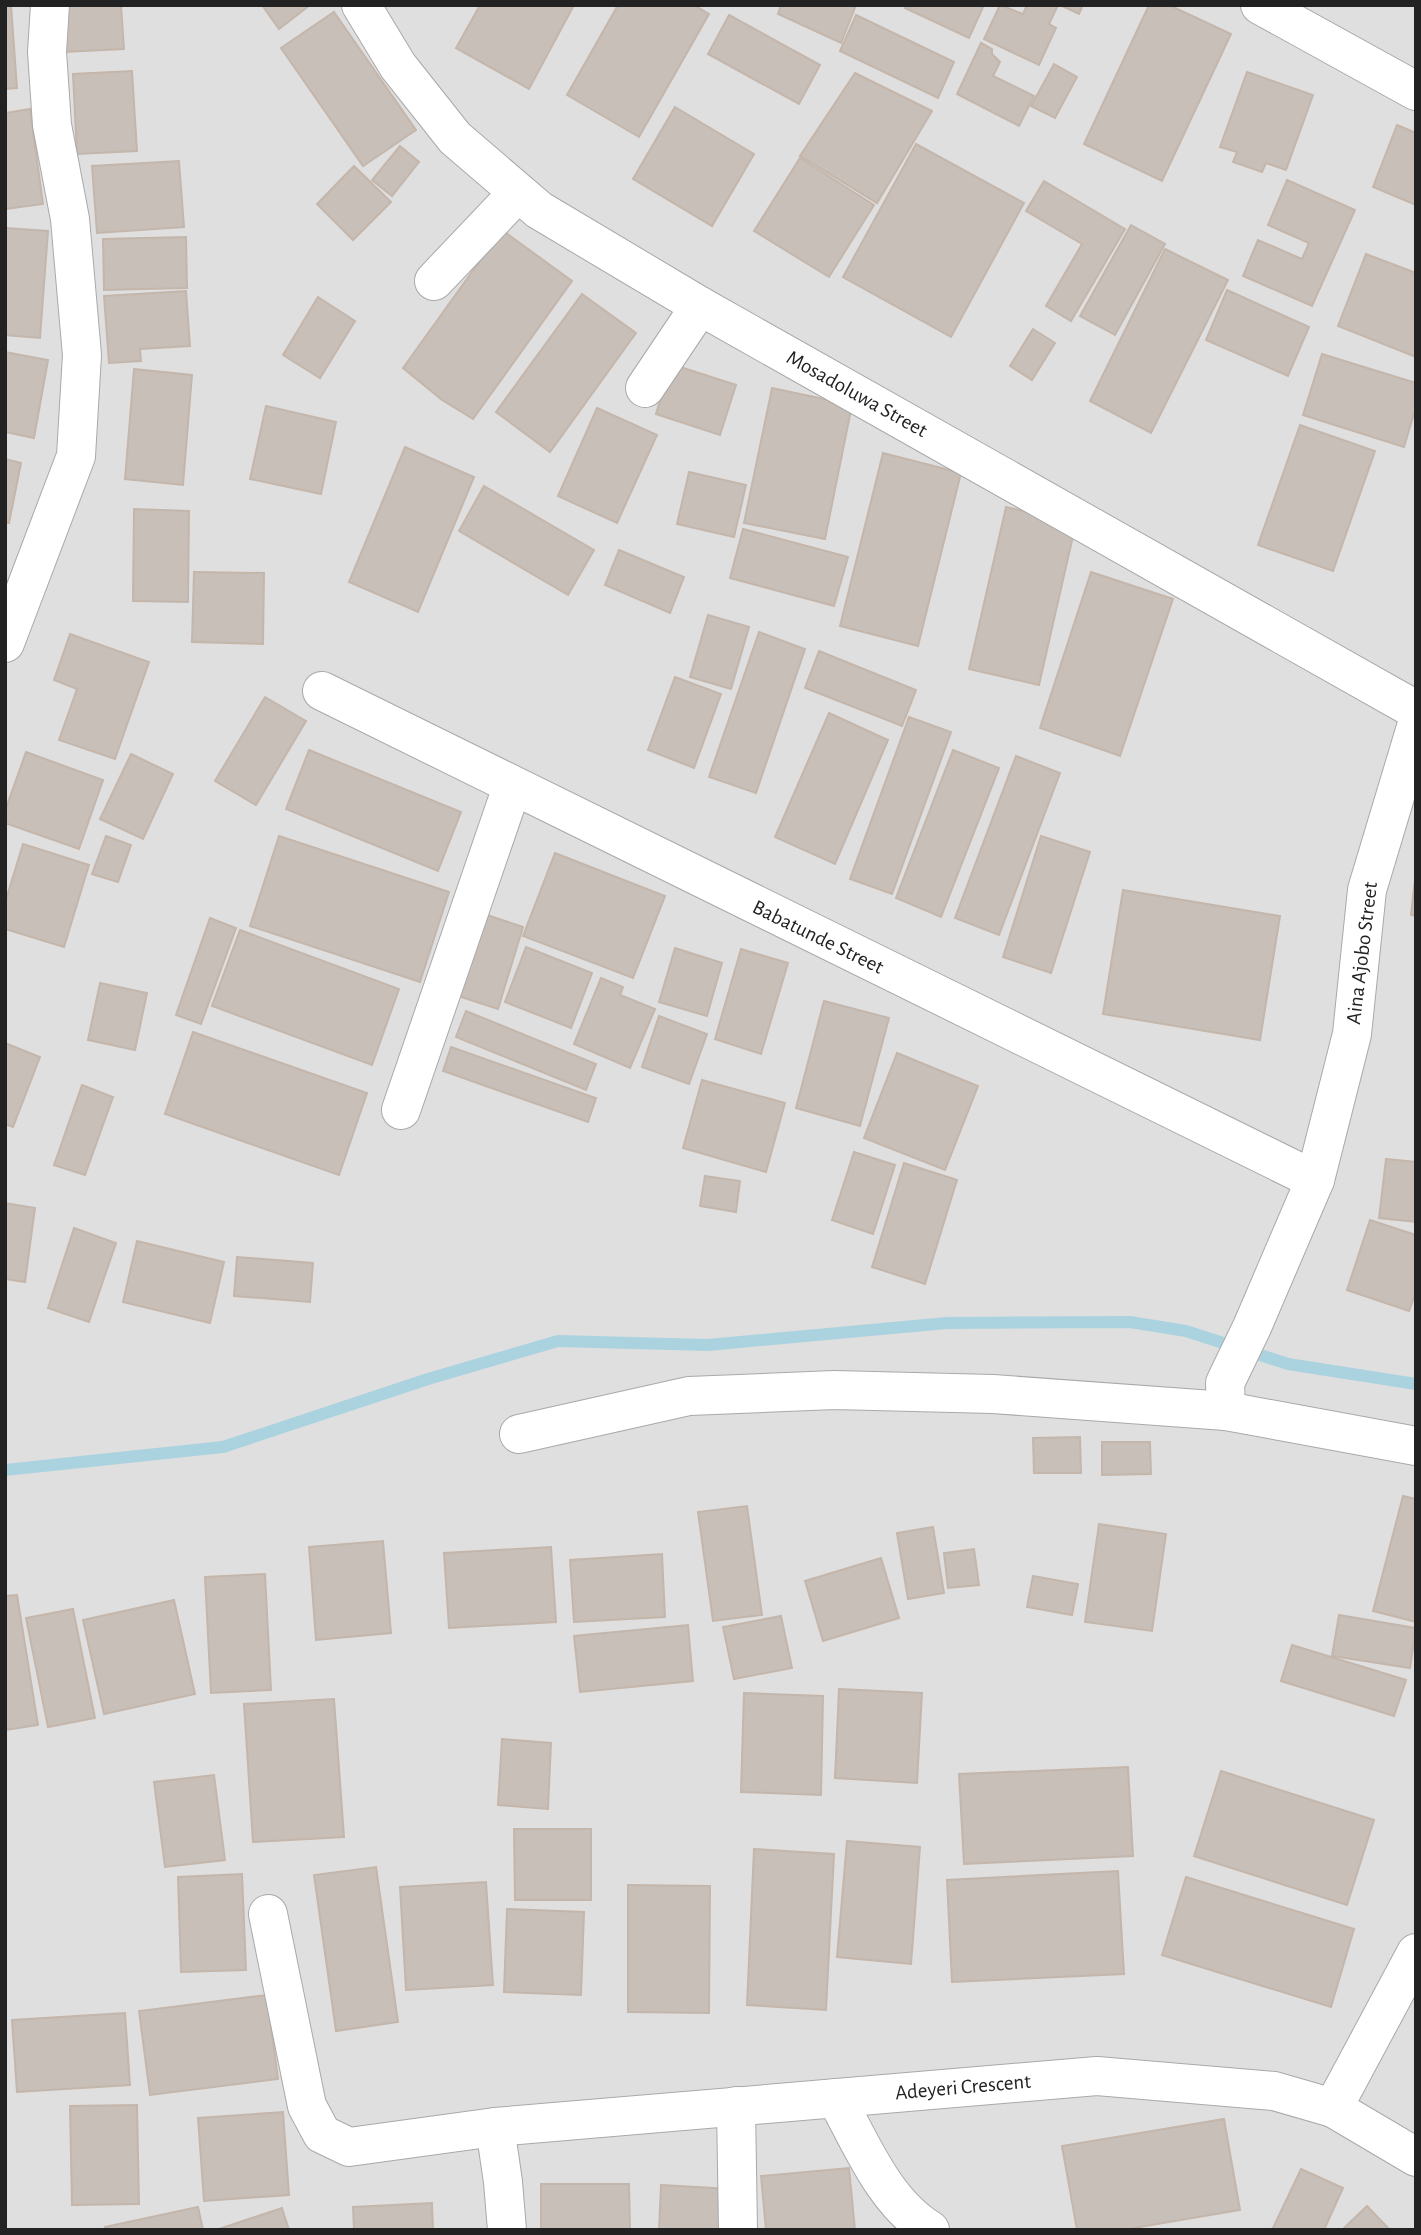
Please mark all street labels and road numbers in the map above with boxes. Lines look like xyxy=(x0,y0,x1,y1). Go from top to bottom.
street label: Mosadoluwa Street xyxy=(783,347,931,441)
street label: Aina Ajobo Street xyxy=(1343,880,1381,1025)
street label: Babatunde Street xyxy=(749,896,887,978)
street label: Adeyeri Crescent xyxy=(894,2071,1032,2103)

